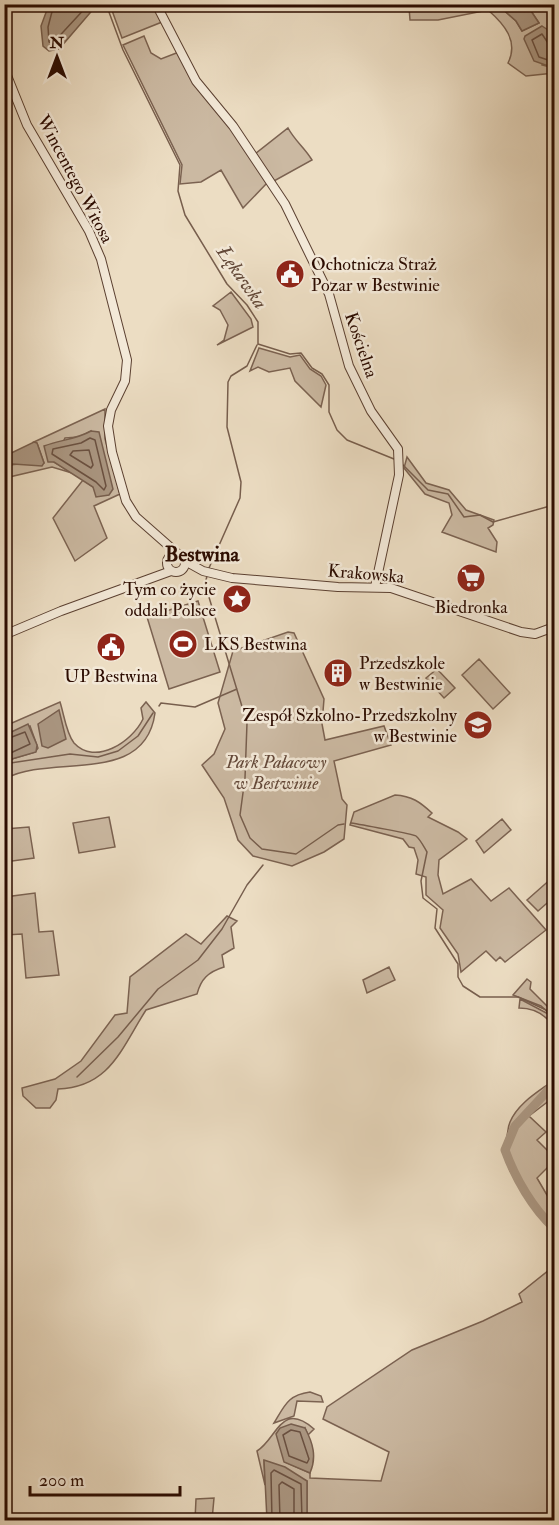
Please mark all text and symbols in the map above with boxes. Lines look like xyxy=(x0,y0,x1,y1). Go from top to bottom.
north arrow xyxy=(27,27,87,87)
text: N xyxy=(49,33,65,53)
street label: Wincentego Witosa xyxy=(31,110,119,248)
water label: Łękawka xyxy=(211,240,273,314)
place label: Ochotnicza Straż Pozar w Bestwinie xyxy=(311,253,440,297)
public building icon: Ochotnicza Straż Pozar w Bestwinie xyxy=(274,258,306,290)
street label: Kościelna xyxy=(339,309,383,381)
district label: Bestwina xyxy=(165,541,241,568)
street label: Krakowska xyxy=(327,559,406,589)
supermarket icon: Biedronka xyxy=(455,562,487,594)
place label: Tym co życie oddali Polsce xyxy=(123,578,216,622)
place icon: Tym co życie oddali Polsce xyxy=(221,583,253,615)
place label: Biedronka xyxy=(434,596,508,619)
sports icon: LKS Bestwina xyxy=(167,628,199,660)
public building icon: UP Bestwina xyxy=(95,631,127,663)
place label: LKS Bestwina xyxy=(204,633,308,656)
place label: Przedszkole w Bestwinie xyxy=(359,652,445,696)
building icon: Przedszkole w Bestwinie xyxy=(322,657,354,689)
place label: UP Bestwina xyxy=(64,665,158,688)
place label: Zespół Szkolno-Przedszkolny w Bestwinie xyxy=(242,704,458,748)
school or university icon: Zespół Szkolno-Przedszkolny w Bestwinie xyxy=(462,709,494,741)
park label: Park Pałacowy w Bestwinie xyxy=(225,751,327,795)
scale bar xyxy=(30,1459,180,1497)
text: 200 m xyxy=(39,1469,84,1492)

